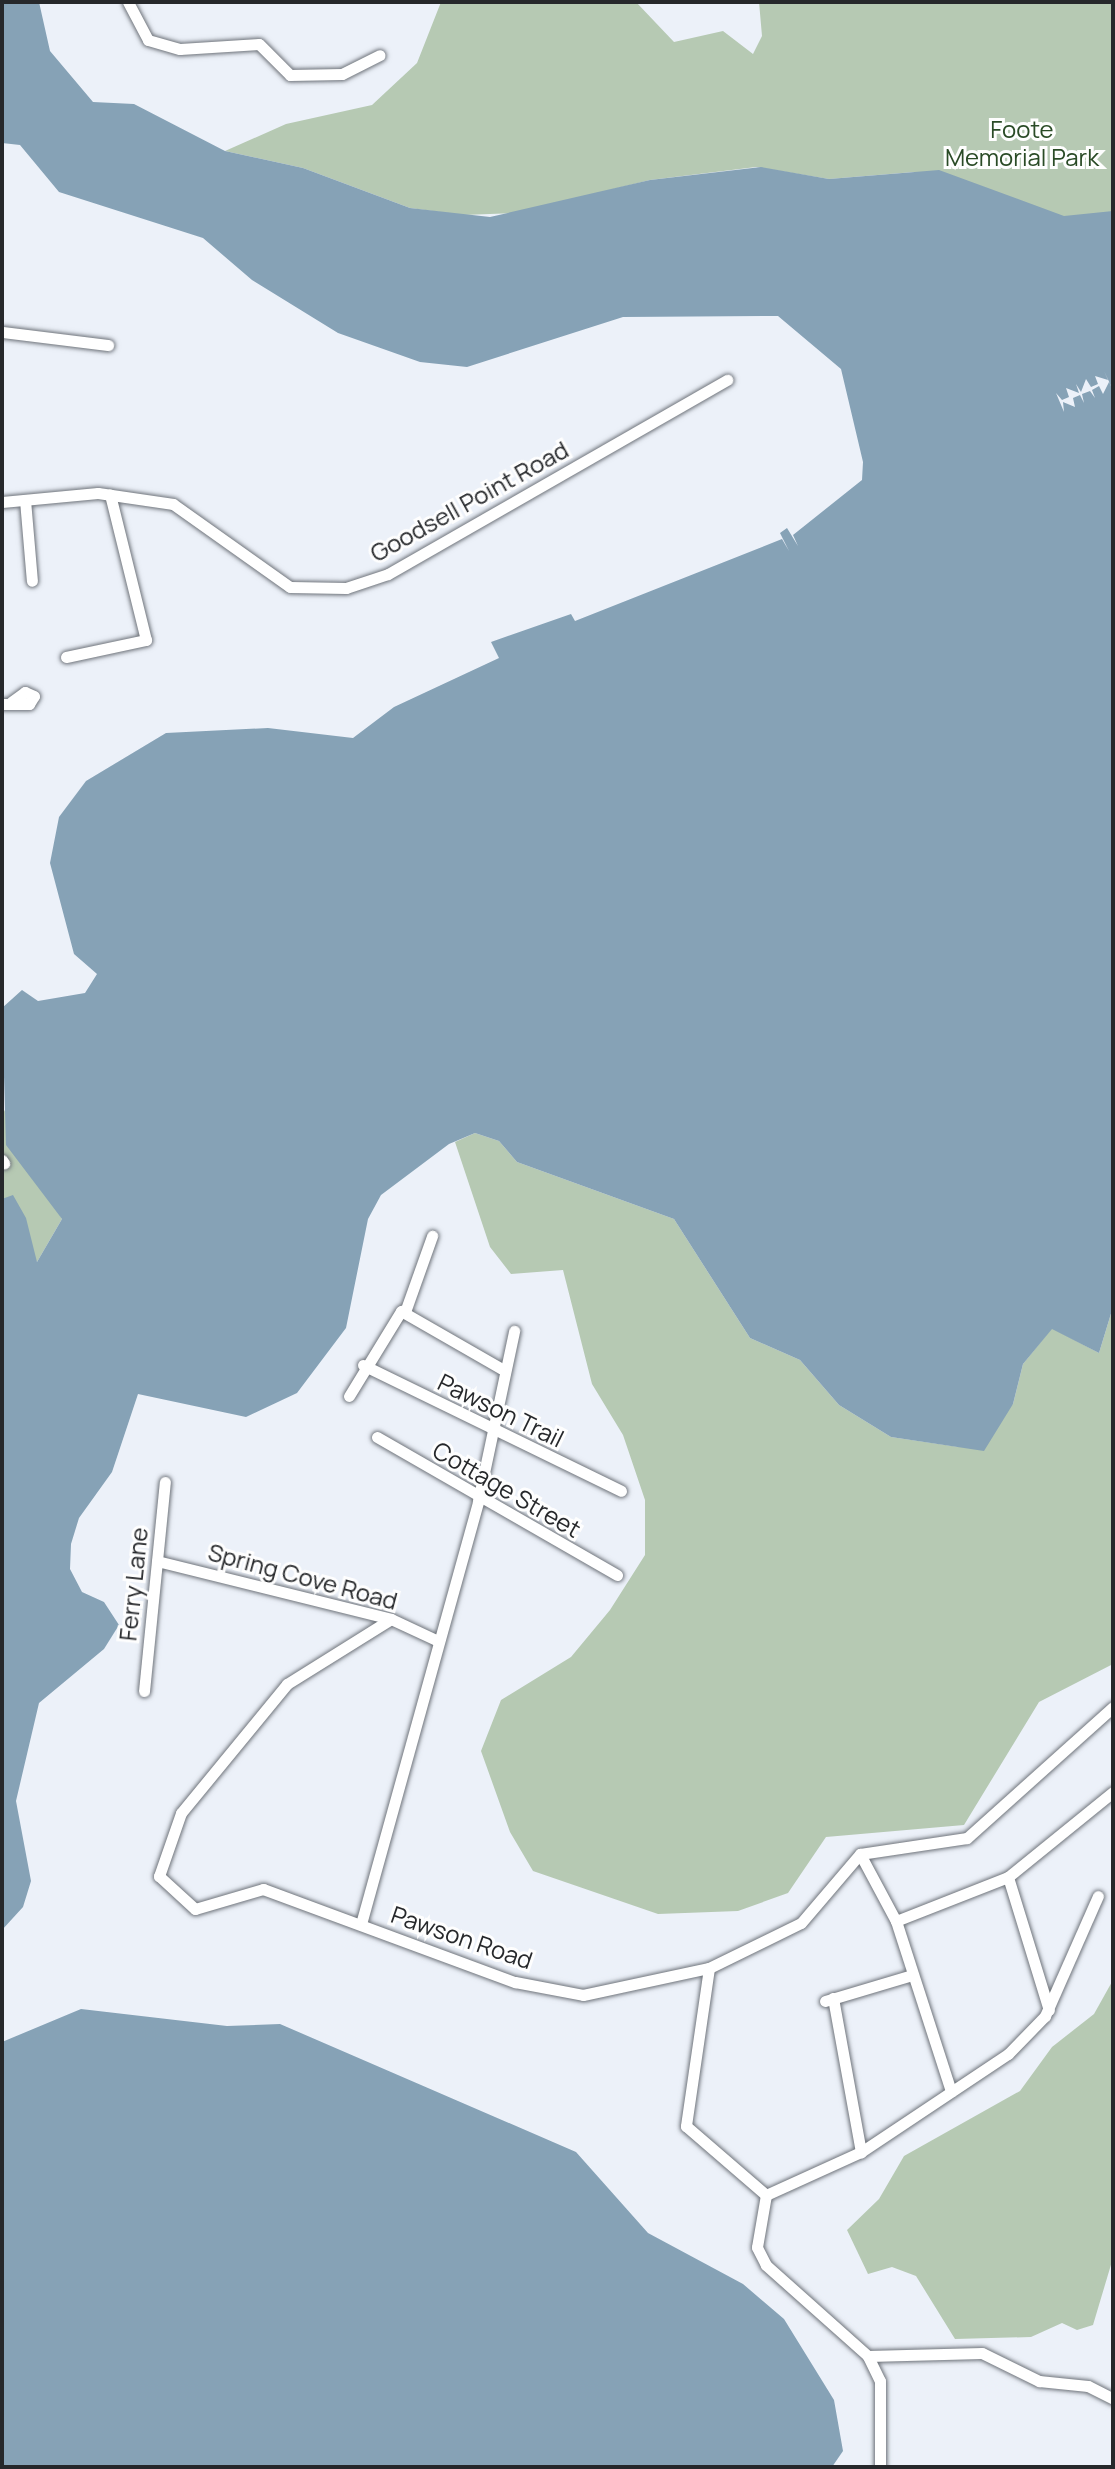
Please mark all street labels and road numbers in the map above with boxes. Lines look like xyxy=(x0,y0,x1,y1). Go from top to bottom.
street label: Goodsell Point Road xyxy=(365,435,573,567)
street label: Pawson Trail xyxy=(433,1367,569,1453)
street label: Cottage Street xyxy=(428,1435,586,1543)
street label: Ferry Lane xyxy=(113,1526,153,1642)
street label: Spring Cove Road xyxy=(205,1537,401,1615)
street label: Pawson Road xyxy=(388,1899,536,1975)

